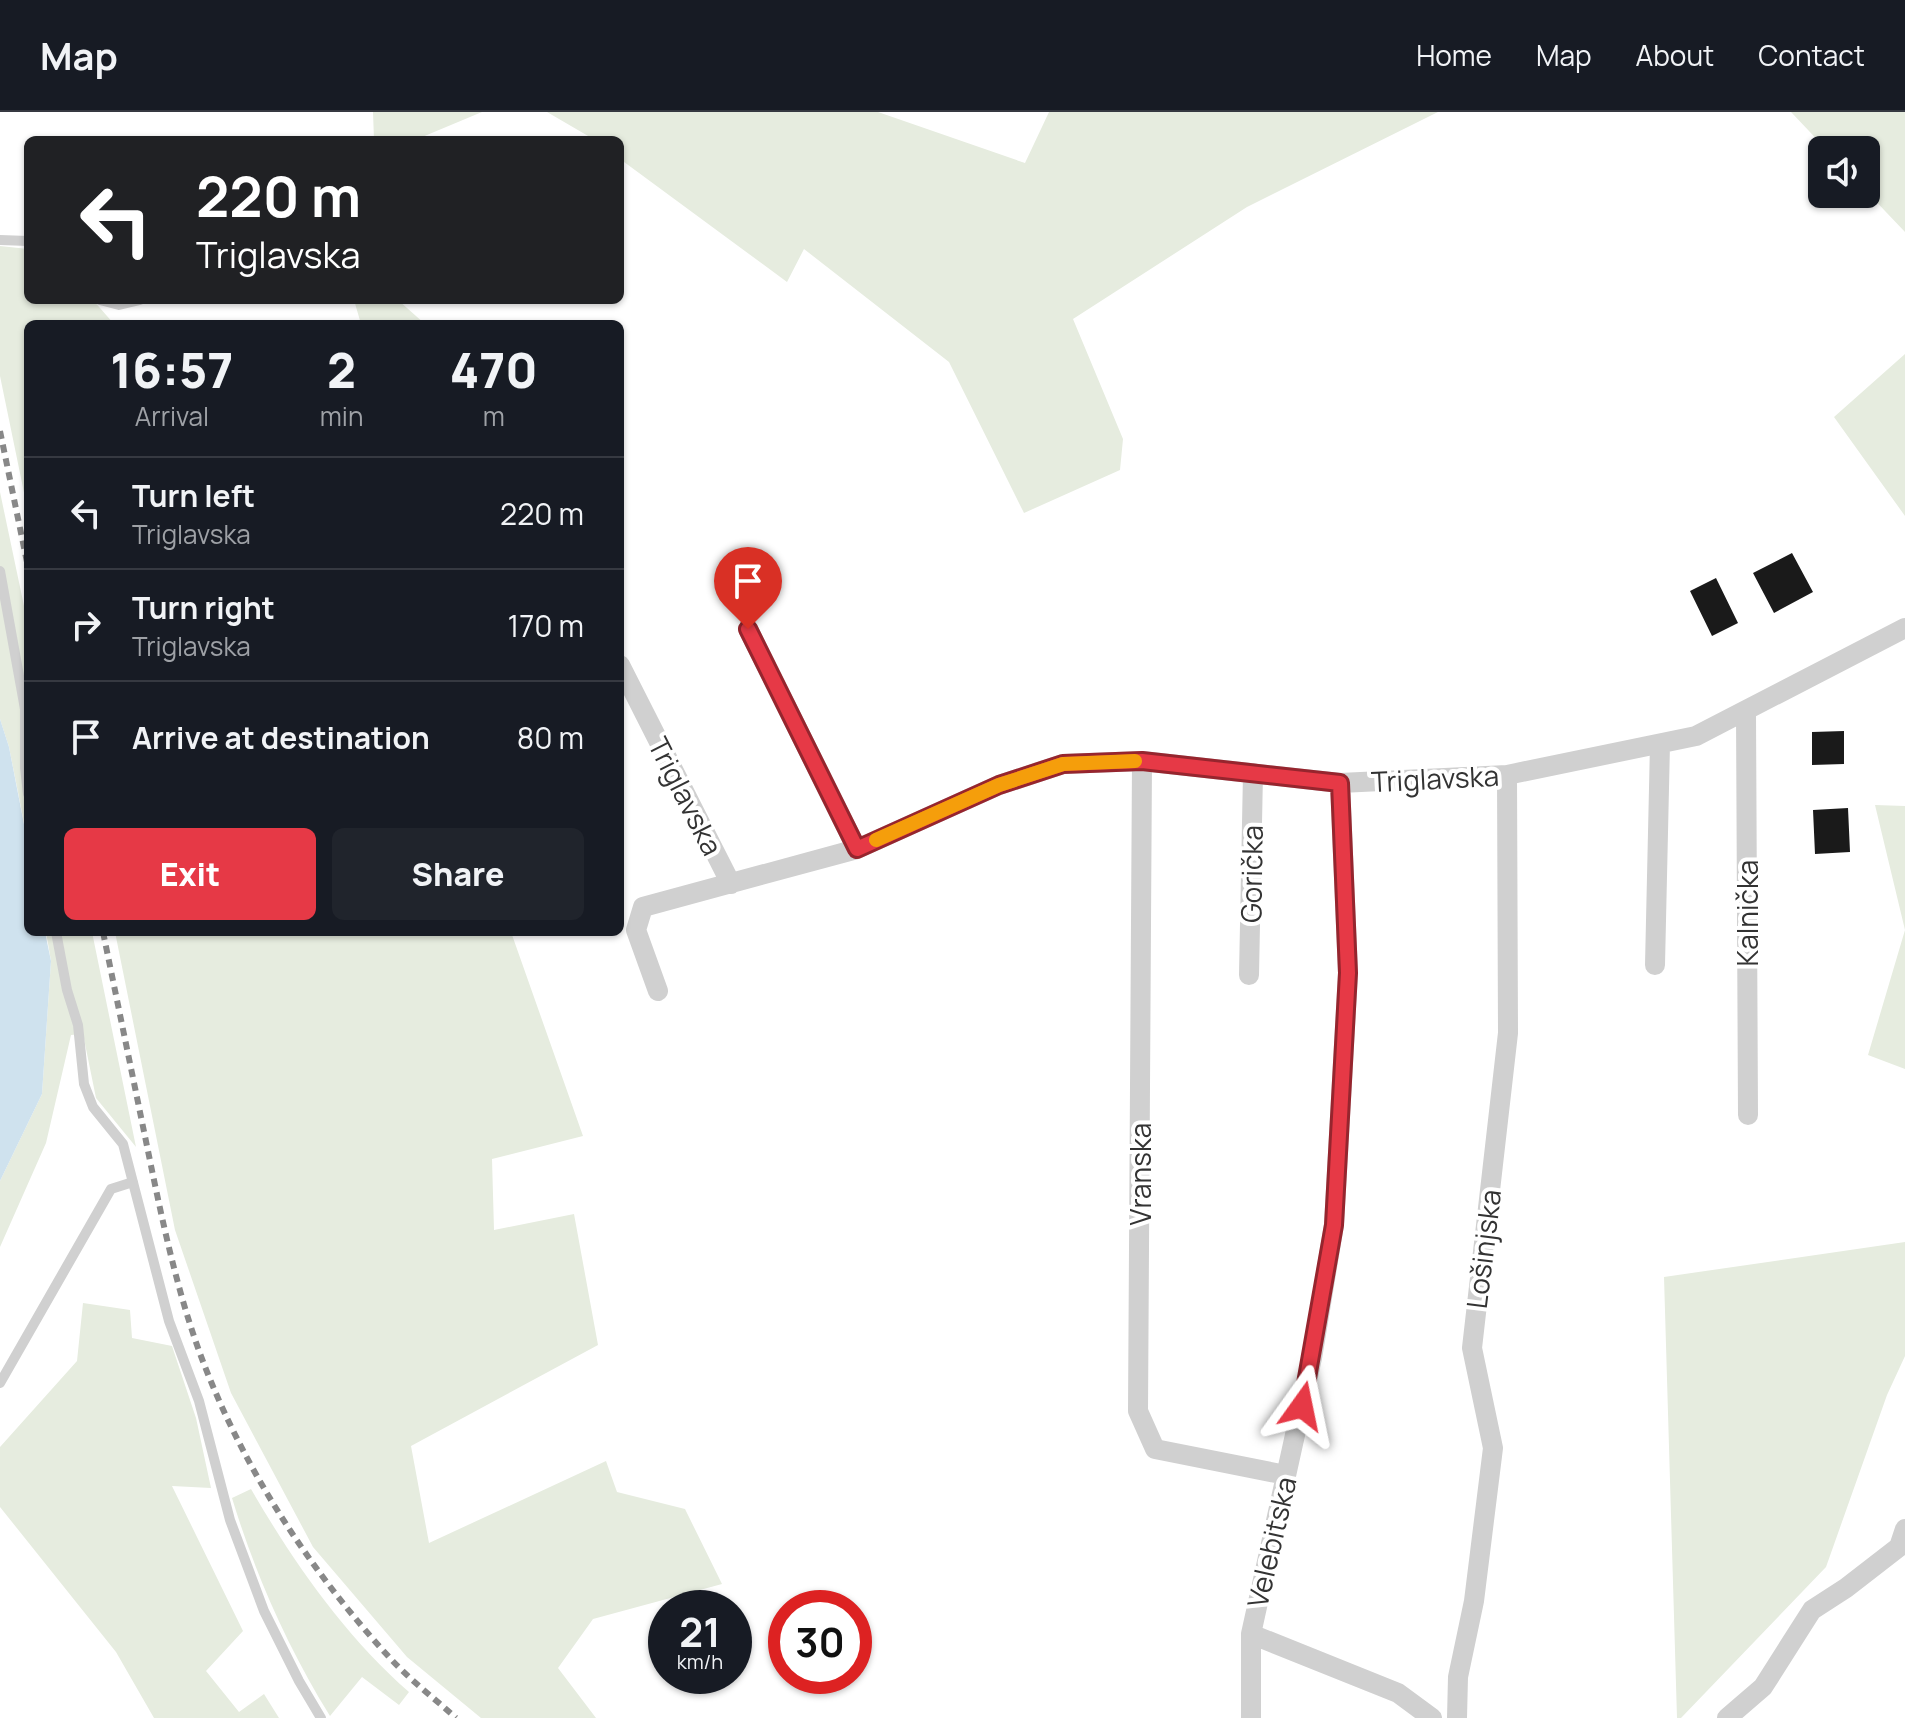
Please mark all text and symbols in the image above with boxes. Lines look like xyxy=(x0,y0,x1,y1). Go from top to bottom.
text: Map xyxy=(40,29,118,81)
text: Home xyxy=(1416,36,1492,74)
text: Map xyxy=(1536,36,1592,74)
text: About xyxy=(1636,36,1714,74)
text: Contact xyxy=(1758,36,1865,74)
map controls xyxy=(1808,136,1880,208)
button: sound xyxy=(1808,136,1880,208)
text: 220 m xyxy=(196,157,361,234)
icon: left xyxy=(64,168,168,272)
text: Triglavska xyxy=(196,230,360,279)
text: 16:57 xyxy=(110,337,233,402)
text: 2 xyxy=(327,337,356,402)
text: 470 xyxy=(450,337,538,402)
text: Arrival xyxy=(135,398,209,434)
text: min xyxy=(320,398,363,434)
text: m xyxy=(483,398,505,434)
text: Turn left xyxy=(132,475,255,516)
icon: left xyxy=(64,491,108,535)
text: 220 m xyxy=(500,493,584,534)
text: Triglavska xyxy=(132,516,251,552)
pin xyxy=(714,547,782,629)
icon: arrive xyxy=(726,559,770,603)
text: Turn right xyxy=(132,587,275,628)
icon: right xyxy=(64,603,108,647)
text: 170 m xyxy=(507,605,584,646)
text: Triglavska xyxy=(132,628,251,664)
icon: arrive xyxy=(64,715,108,759)
text: Arrive at destination xyxy=(132,717,430,758)
text: 80 m xyxy=(517,717,584,758)
street label: Triglavska xyxy=(640,730,732,862)
street label: Triglavska xyxy=(1370,756,1500,800)
street label: Gorička xyxy=(1231,825,1271,923)
button: Exit xyxy=(64,828,316,920)
button: Share xyxy=(332,828,584,920)
street label: Kalnička xyxy=(1728,860,1766,966)
street label: Vranska xyxy=(1121,1123,1159,1225)
street label: Lošinjska xyxy=(1457,1187,1509,1311)
position arrow xyxy=(1260,1364,1344,1448)
street label: Velebitska xyxy=(1238,1473,1304,1611)
speed limit sign: 30 xyxy=(768,1590,872,1694)
text: 21 xyxy=(679,1604,721,1659)
text: km/h xyxy=(677,1648,723,1675)

